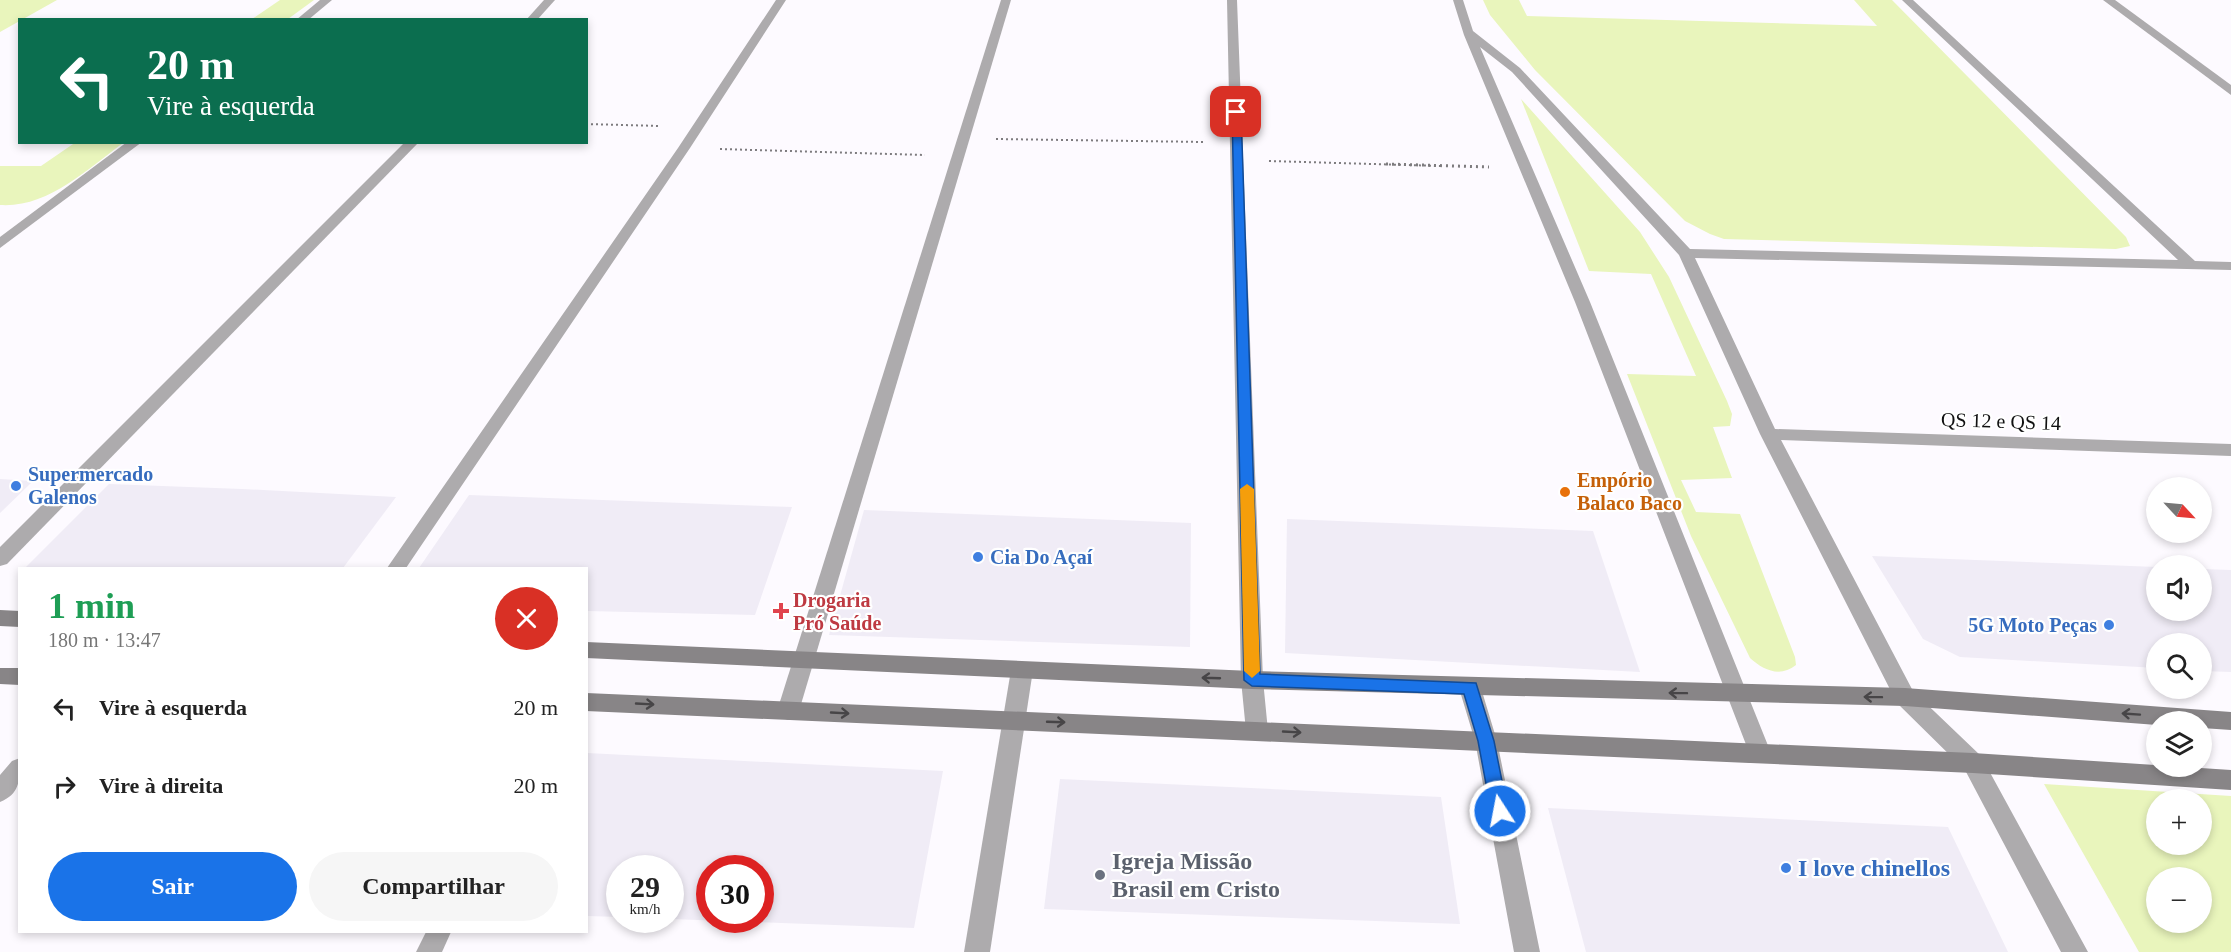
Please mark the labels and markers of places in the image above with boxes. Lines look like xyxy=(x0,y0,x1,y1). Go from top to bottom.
pin xyxy=(1210,86,1261,137)
place label: Supermercado Galenos xyxy=(28,463,153,508)
place label: Empório Balaco Baco xyxy=(1577,469,1682,514)
marker: Supermercado Galenos xyxy=(9,479,23,493)
marker: Empório Balaco Baco xyxy=(1558,485,1572,499)
place label: Cia Do Açaí xyxy=(990,546,1093,569)
marker: Cia Do Açaí xyxy=(971,550,985,564)
place label: Drogaria Pró Saúde xyxy=(793,589,881,634)
marker: Drogaria Pró Saúde xyxy=(774,604,788,618)
place label: 5G Moto Peças xyxy=(1968,614,2097,637)
marker: 5G Moto Peças xyxy=(2102,618,2116,632)
place label: Igreja Missão Brasil em Cristo xyxy=(1112,848,1280,902)
place label: I love chinellos xyxy=(1798,855,1950,881)
marker: I love chinellos xyxy=(1779,861,1793,875)
marker: Igreja Missão Brasil em Cristo xyxy=(1093,868,1107,882)

